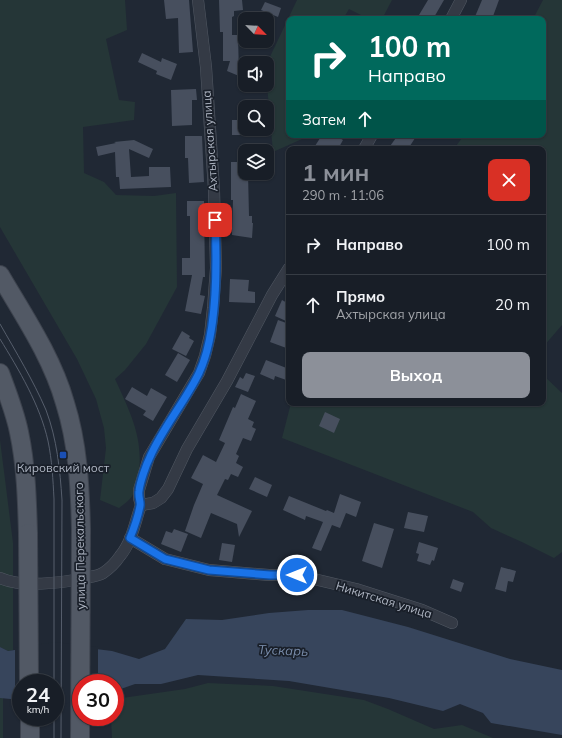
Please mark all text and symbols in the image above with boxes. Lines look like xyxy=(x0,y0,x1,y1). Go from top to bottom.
north arrow xyxy=(238,12,274,48)
map controls xyxy=(238,12,274,180)
text: 100 m xyxy=(368,29,451,64)
icon: right xyxy=(302,32,354,84)
button: sound xyxy=(238,56,274,92)
text: Направо xyxy=(368,64,446,87)
street label: Ахтырская улица xyxy=(198,90,221,192)
button: search xyxy=(238,100,274,136)
icon: ahead xyxy=(354,108,376,130)
text: Затем xyxy=(302,110,346,129)
button: layers xyxy=(238,144,274,180)
text: 1 мин xyxy=(302,157,369,187)
button: close xyxy=(488,159,530,201)
text: 290 m · 11:06 xyxy=(302,187,384,203)
pin xyxy=(198,203,232,237)
icon: arrive xyxy=(204,209,226,231)
icon: right xyxy=(302,234,324,256)
text: Направо xyxy=(336,235,403,254)
text: 100 m xyxy=(486,235,530,254)
text: Прямо xyxy=(336,287,385,306)
icon: ahead xyxy=(302,294,324,316)
text: 20 m xyxy=(495,295,530,314)
text: Ахтырская улица xyxy=(336,306,446,322)
button: Выход xyxy=(302,352,530,398)
marker: Кировский мост xyxy=(58,450,68,460)
place label: Кировский мост xyxy=(17,460,110,475)
street label: улица Перекальского xyxy=(71,482,88,610)
position arrow xyxy=(276,554,318,596)
street label: Никитская улица xyxy=(334,578,434,621)
water label: Тускарь xyxy=(258,641,308,659)
speed limit sign: 30 xyxy=(72,674,124,726)
text: 24 xyxy=(26,682,50,707)
text: km/h xyxy=(27,703,49,716)

